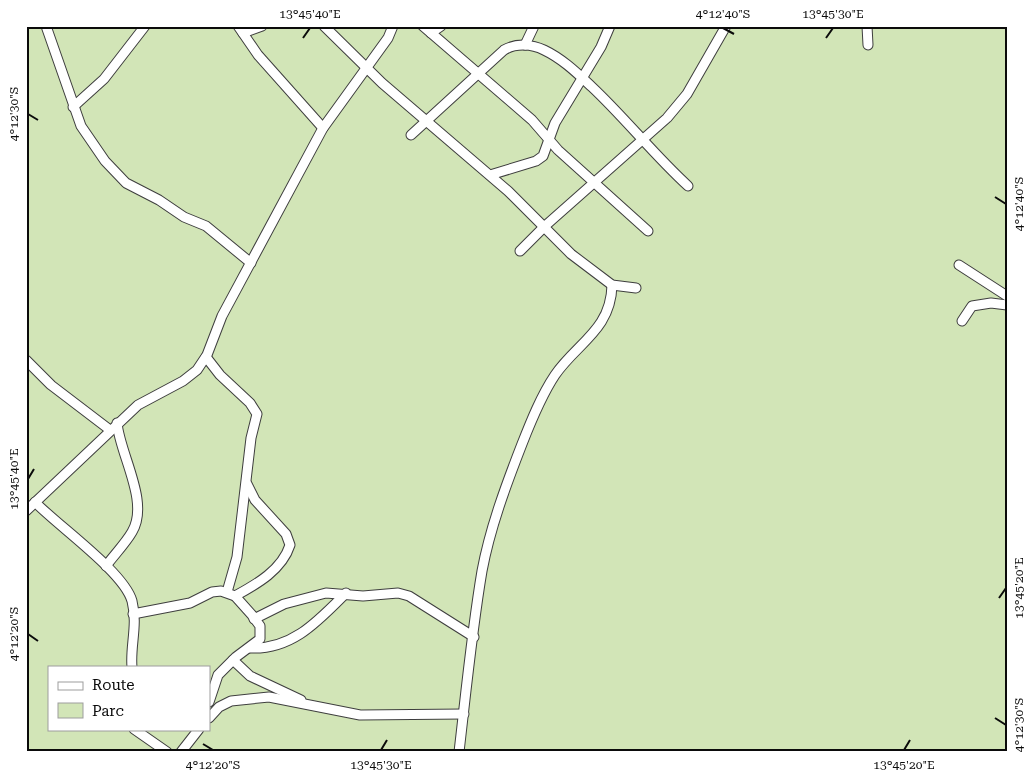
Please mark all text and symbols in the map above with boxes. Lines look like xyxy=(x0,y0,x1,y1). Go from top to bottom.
text: 13°45'40"E xyxy=(279,7,341,21)
text: 4°12'40"S xyxy=(696,7,750,21)
text: 13°45'30"E xyxy=(802,7,864,21)
text: 4°12'30"S xyxy=(7,87,21,141)
text: 4°12'40"S xyxy=(1012,177,1026,231)
text: 13°45'40"E xyxy=(7,448,21,510)
text: 13°45'20"E xyxy=(1012,557,1026,619)
text: 4°12'20"S xyxy=(7,607,21,661)
legend xyxy=(48,666,210,730)
text: Route xyxy=(92,676,134,694)
text: 4°12'30"S xyxy=(1012,698,1026,752)
text: Parc xyxy=(92,702,124,720)
text: 4°12'20"S xyxy=(186,758,240,772)
text: 13°45'30"E xyxy=(350,758,412,772)
text: 13°45'20"E xyxy=(873,758,935,772)

